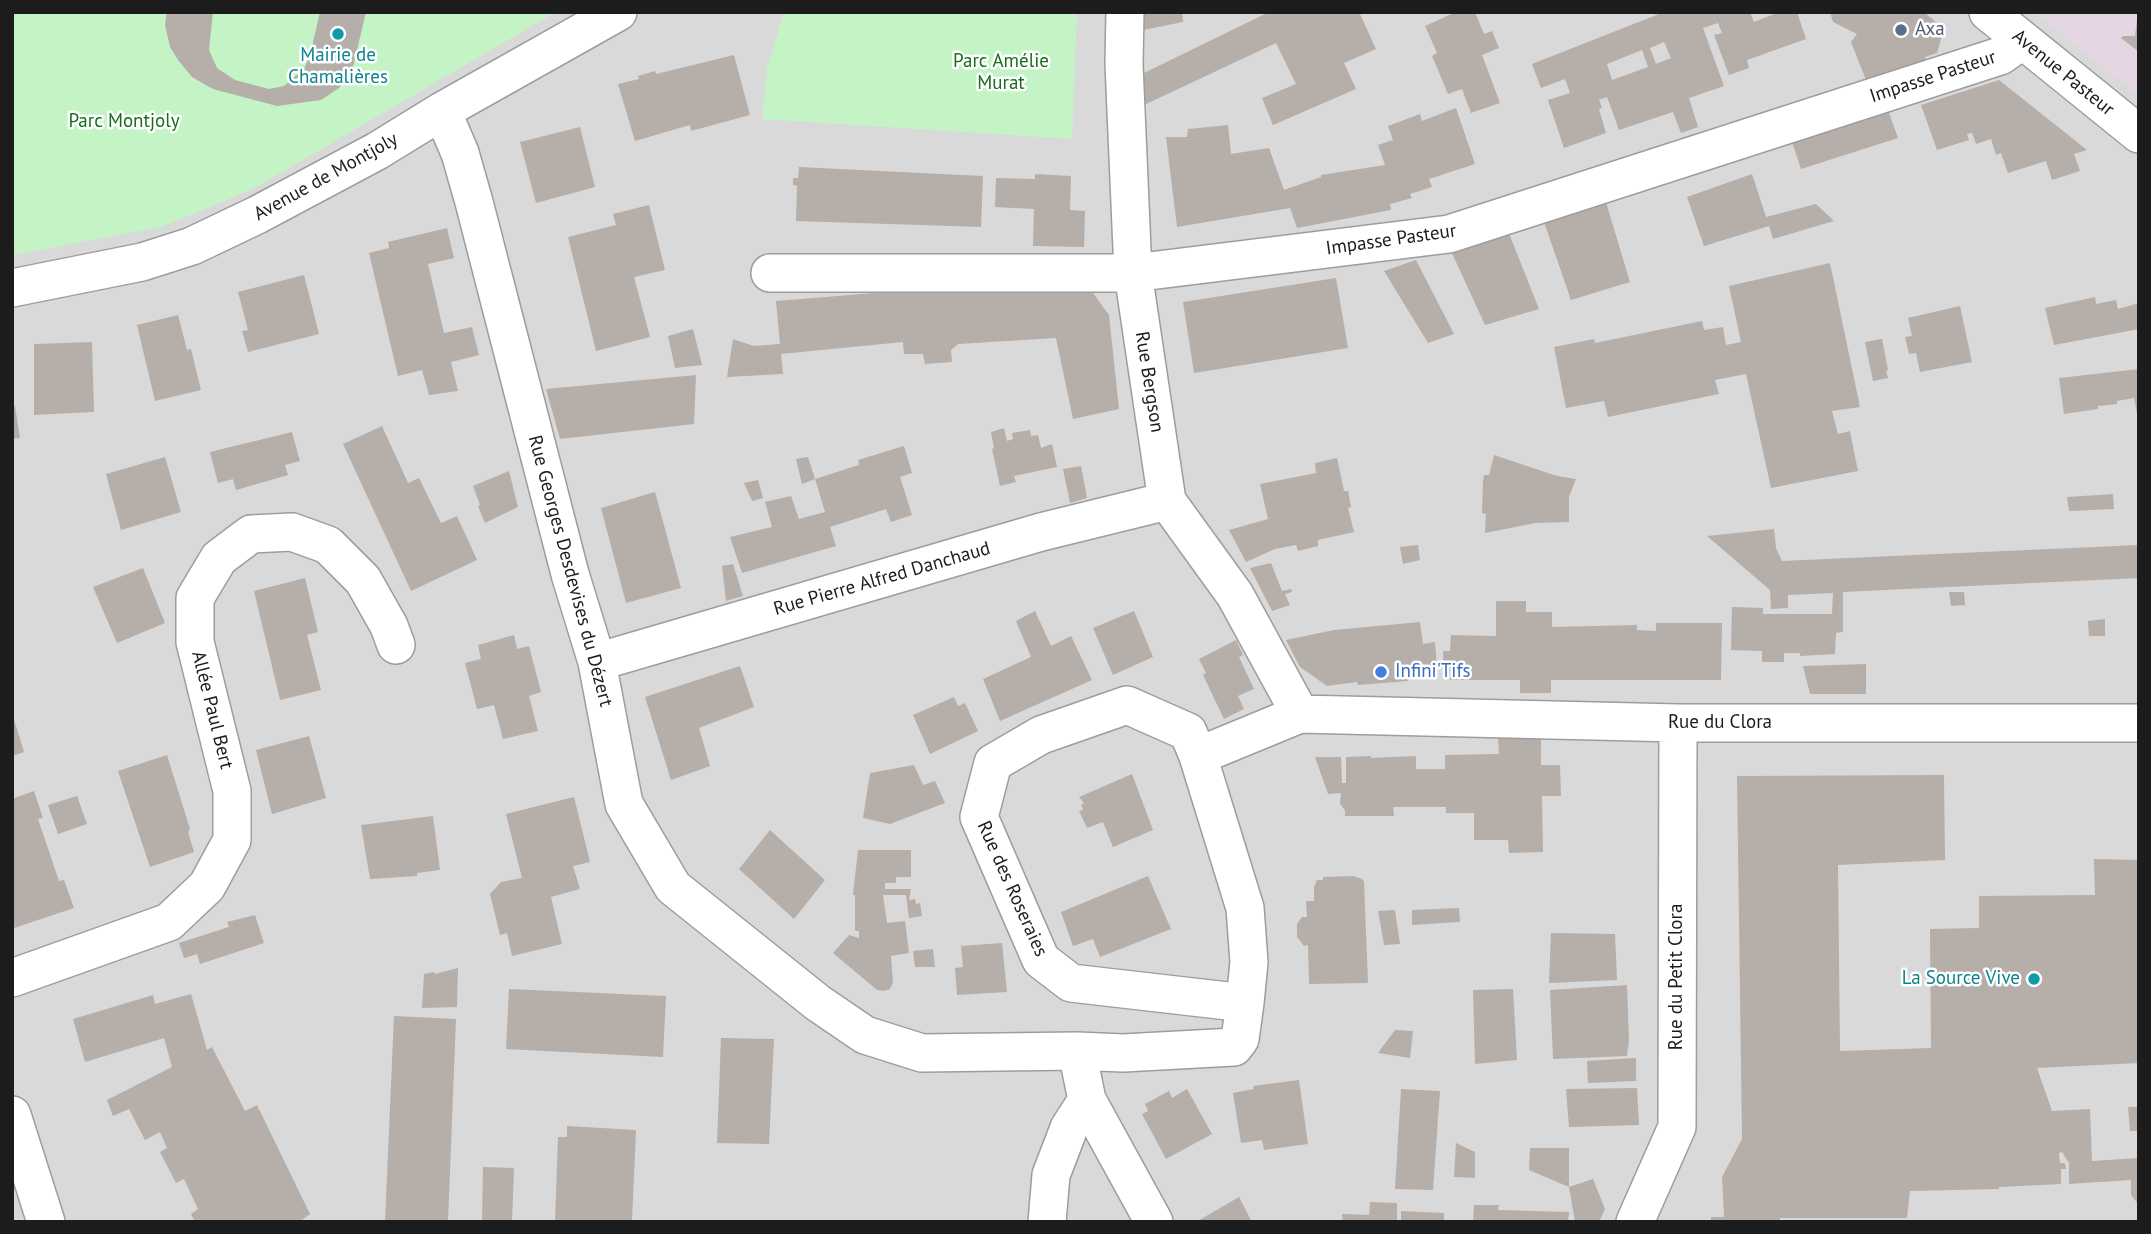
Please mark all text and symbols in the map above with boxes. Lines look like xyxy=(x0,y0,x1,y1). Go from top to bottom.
place label: Axa xyxy=(1915,19,1945,41)
marker: Axa xyxy=(1893,22,1909,38)
street label: Avenue Pasteur xyxy=(2007,25,2119,121)
marker: Mairie de Chamalières xyxy=(330,26,346,42)
place label: Mairie de Chamalières xyxy=(288,45,388,89)
street label: Impasse Pasteur xyxy=(1867,46,1999,108)
park label: Parc Amélie Murat xyxy=(953,51,1049,95)
park label: Parc Montjoly xyxy=(68,111,180,133)
street label: Avenue de Montjoly xyxy=(250,128,402,226)
street label: Impasse Pasteur xyxy=(1324,220,1458,260)
street label: Rue Bergson xyxy=(1130,330,1168,434)
street label: Rue Georges Desdevises du Dézert xyxy=(523,433,617,709)
street label: Rue Pierre Alfred Danchaud xyxy=(771,537,993,621)
street label: Allée Paul Bert xyxy=(186,649,238,771)
place label: Infini'Tifs xyxy=(1395,661,1471,683)
marker: Infini'Tifs xyxy=(1373,664,1389,680)
street label: Rue du Clora xyxy=(1668,712,1772,734)
street label: Rue des Roseraies xyxy=(972,818,1052,960)
street label: Rue du Petit Clora xyxy=(1666,904,1688,1050)
place label: La Source Vive xyxy=(1902,968,2020,990)
marker: La Source Vive xyxy=(2026,971,2042,987)

